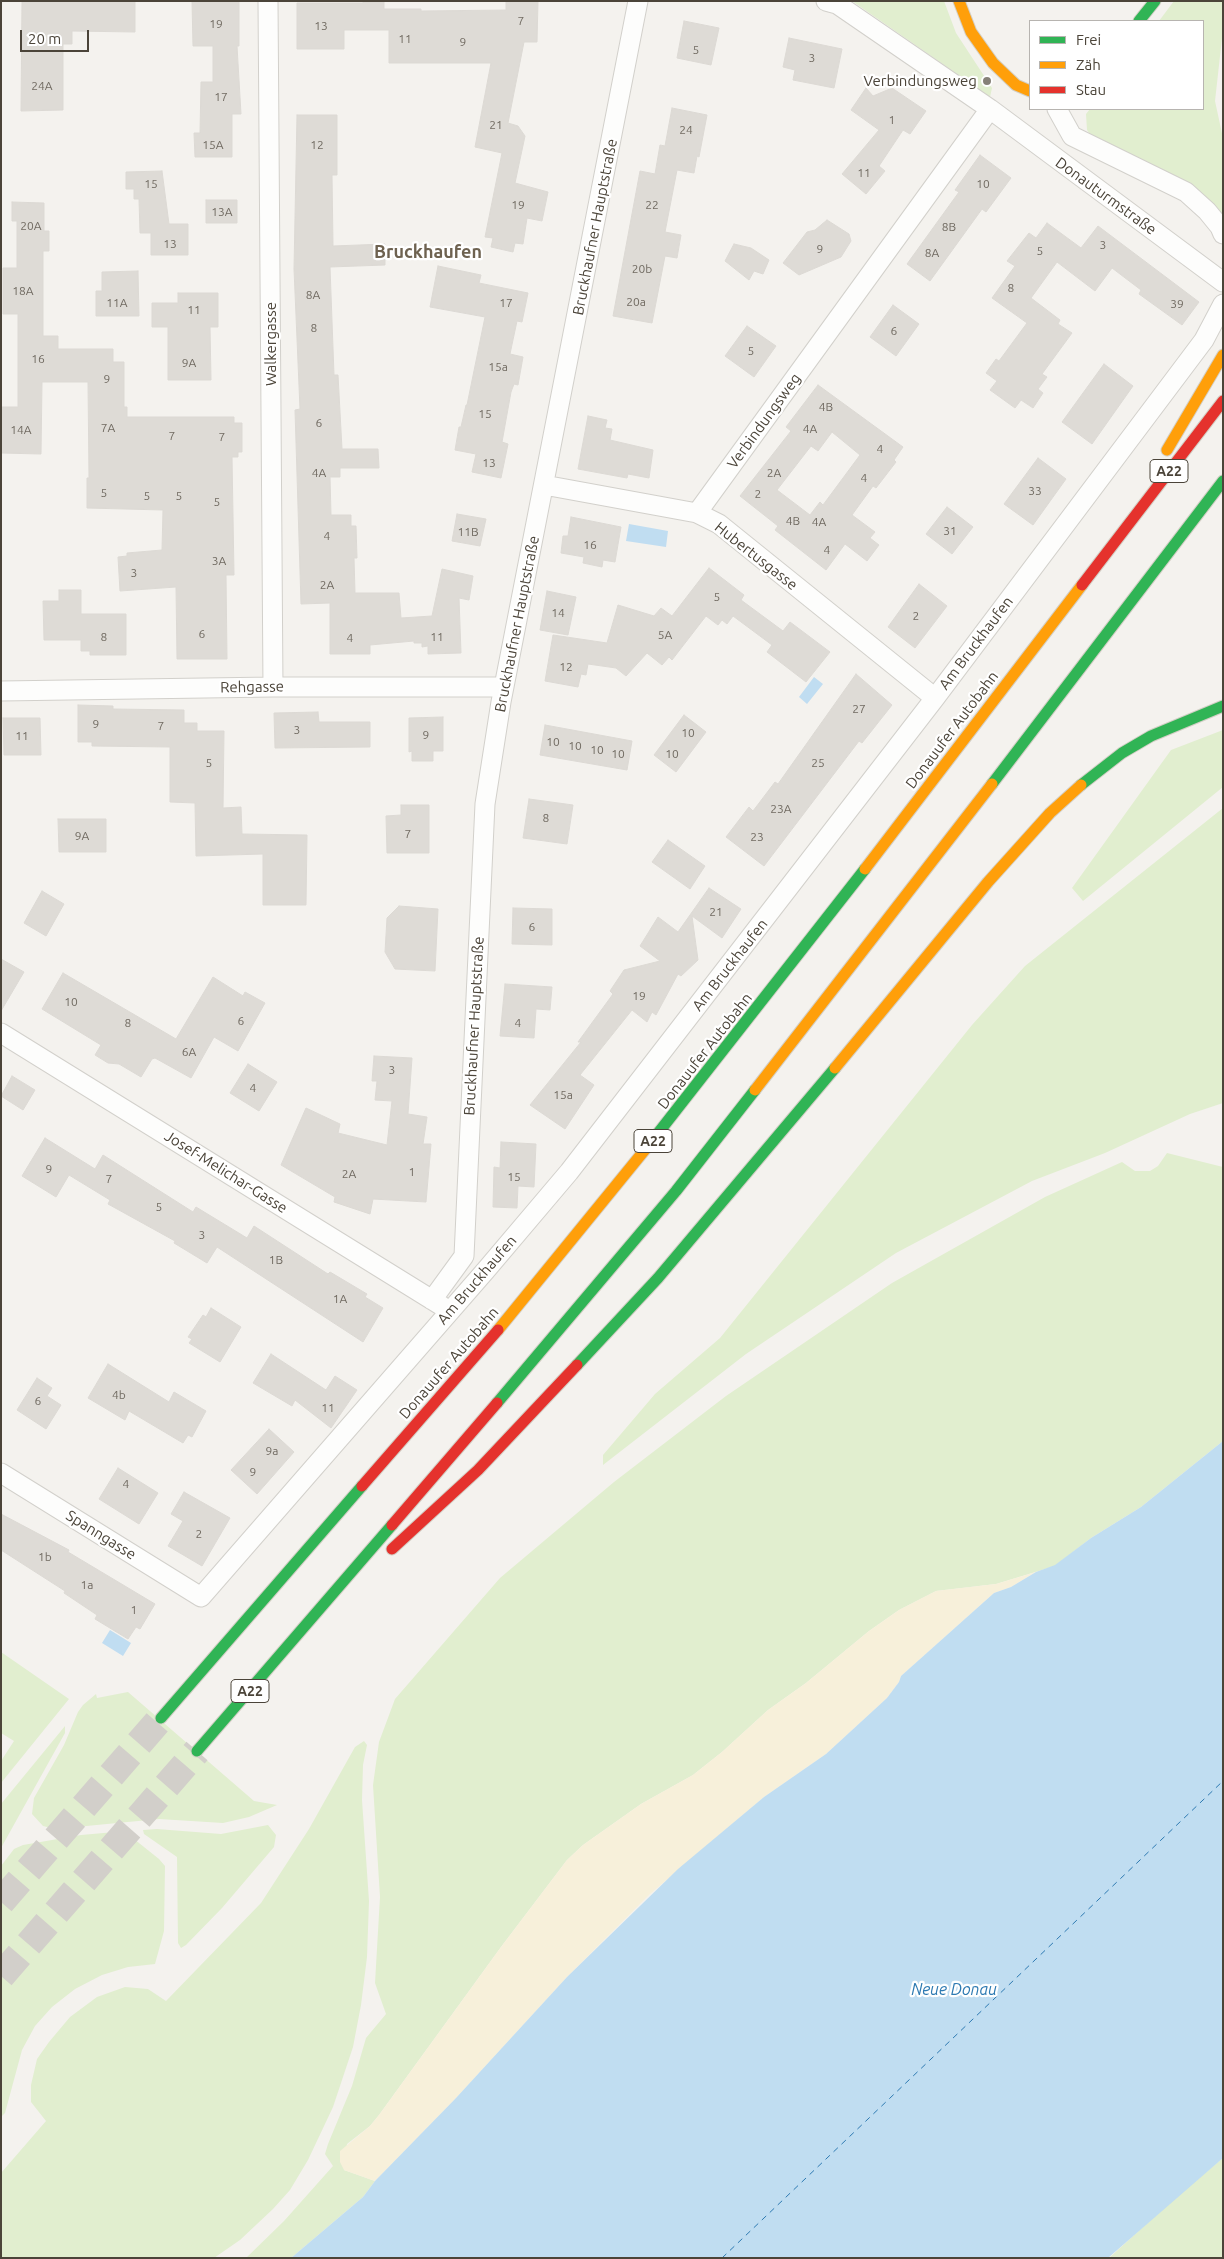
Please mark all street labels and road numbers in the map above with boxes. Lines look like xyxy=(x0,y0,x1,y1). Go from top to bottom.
street label: Bruckhaufner Hauptstraße xyxy=(569,137,621,317)
street label: Donauturmstraße xyxy=(1052,153,1160,239)
street label: Walkergasse xyxy=(262,302,280,386)
street label: Verbindungsweg xyxy=(723,370,805,472)
road number: A22 xyxy=(1150,460,1188,482)
street label: Hubertusgasse xyxy=(711,518,801,594)
street label: Bruckhaufner Hauptstraße xyxy=(491,534,543,714)
street label: Am Bruckhaufen xyxy=(935,593,1017,693)
street label: Donauufer Autobahn xyxy=(902,668,1002,792)
street label: Rehgasse xyxy=(220,677,284,697)
street label: Am Bruckhaufen xyxy=(688,915,772,1015)
street label: Bruckhaufner Hauptstraße xyxy=(460,936,488,1116)
street label: Donauufer Autobahn xyxy=(654,989,756,1113)
street label: Josef-Melichar-Gasse xyxy=(161,1127,291,1217)
road number: A22 xyxy=(634,1130,672,1152)
street label: Am Bruckhaufen xyxy=(434,1232,520,1328)
street label: Donauufer Autobahn xyxy=(395,1303,503,1423)
street label: Spanngasse xyxy=(63,1506,139,1564)
road number: A22 xyxy=(231,1680,269,1702)

